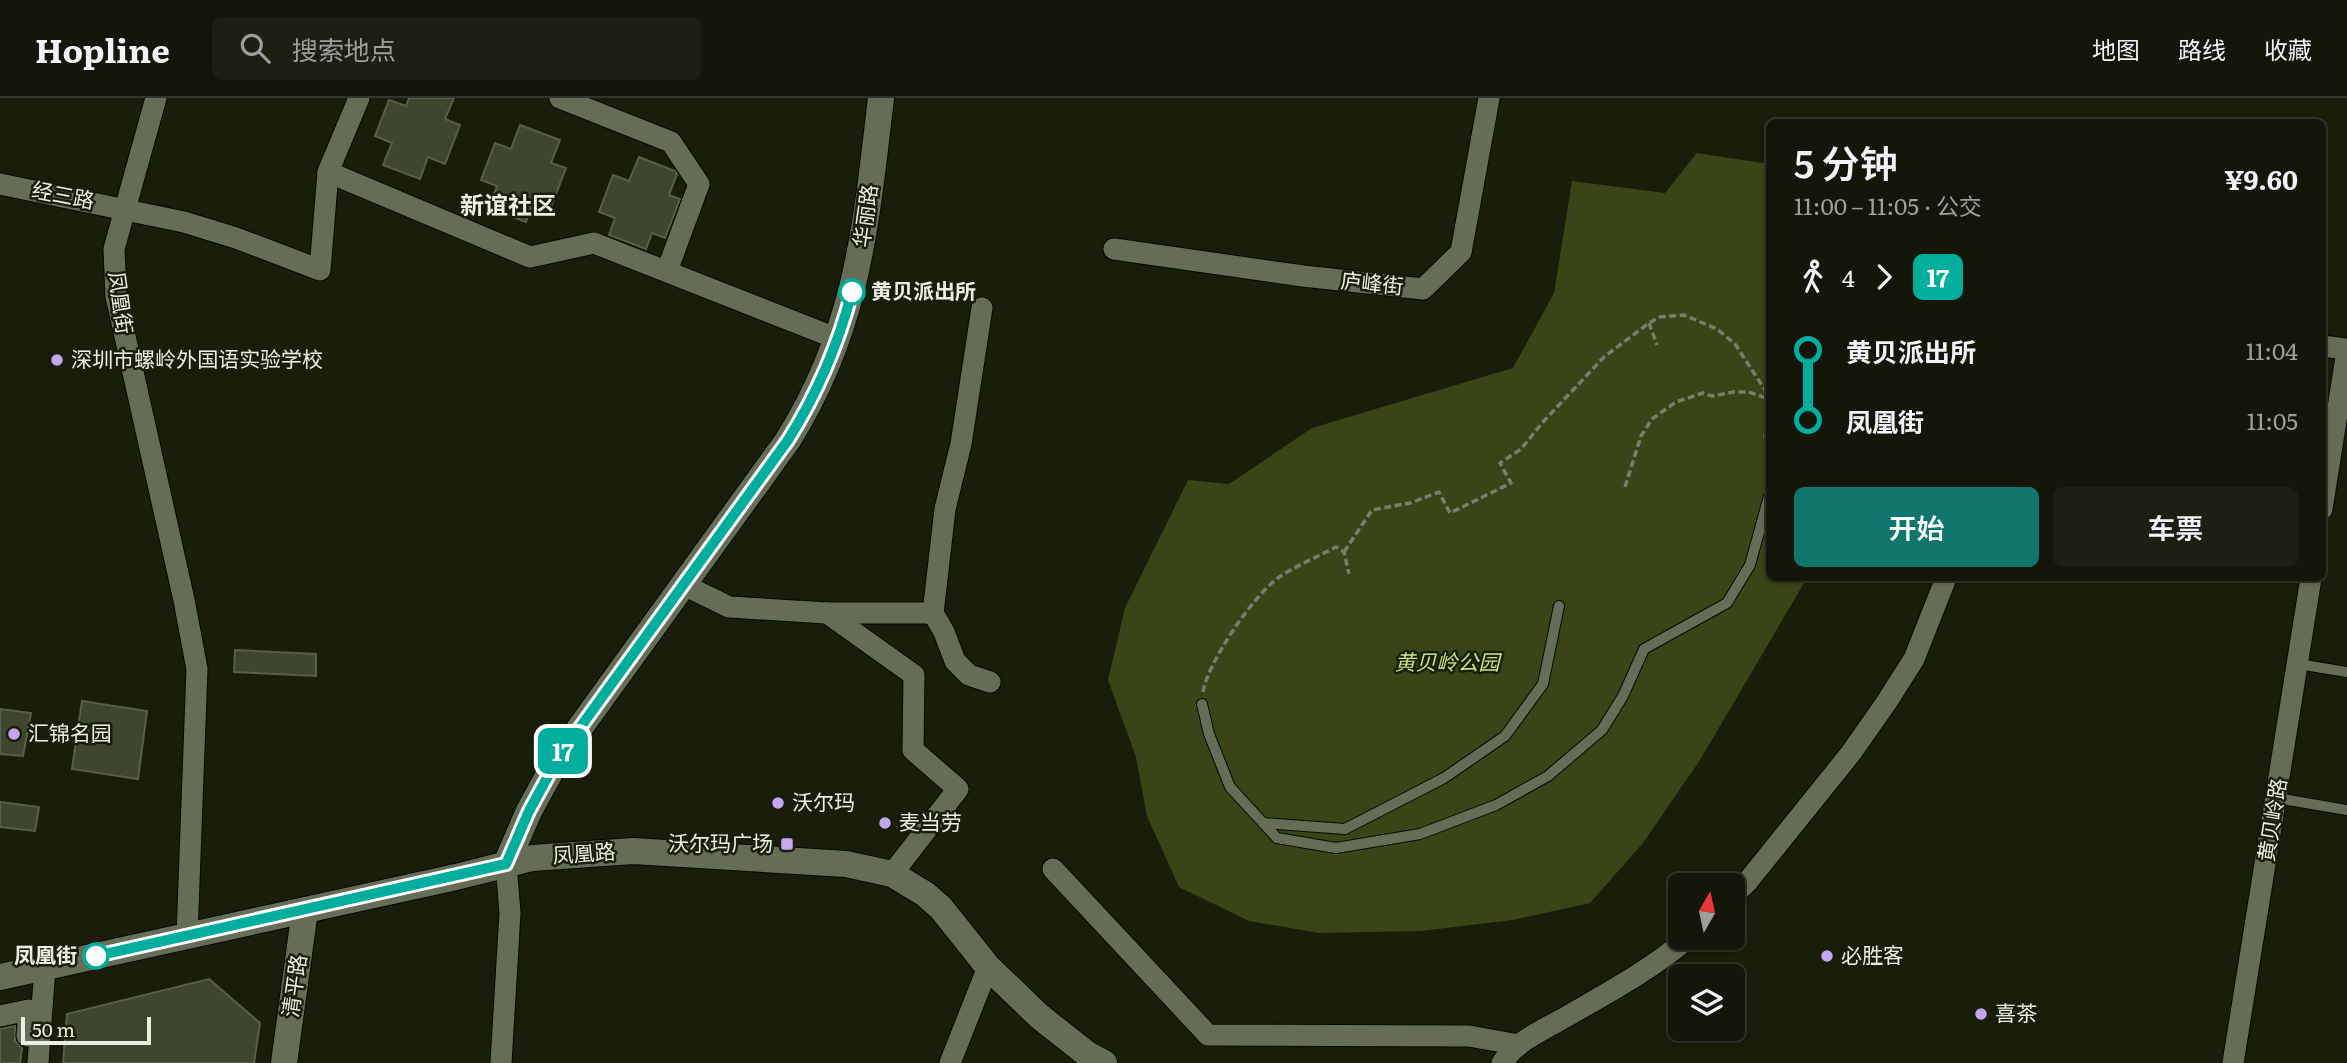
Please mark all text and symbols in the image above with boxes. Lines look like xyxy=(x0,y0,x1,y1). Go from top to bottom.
search box xyxy=(212,17,702,80)
text: Hopline xyxy=(35,24,170,73)
icon: search xyxy=(236,29,274,67)
text: 搜索地点 xyxy=(292,29,396,68)
text: 地图 xyxy=(2092,31,2140,66)
text: 路线 xyxy=(2178,31,2226,66)
text: 收藏 xyxy=(2264,31,2312,66)
text: 5 分钟 xyxy=(1794,133,1898,190)
text: ¥9.60 xyxy=(2224,159,2298,198)
street label: 经三路 xyxy=(30,172,97,215)
street label: 华丽路 xyxy=(844,182,883,249)
district label: 新谊社区 xyxy=(460,186,556,221)
text: 11:00 – 11:05 · 公交 xyxy=(1794,188,1982,222)
icon: walk xyxy=(1794,258,1832,296)
icon: forward xyxy=(1865,258,1903,296)
text: 17 xyxy=(1927,259,1949,294)
text: 4 xyxy=(1842,260,1855,294)
street label: 庐峰街 xyxy=(1339,263,1405,300)
street label: 凤凰街 xyxy=(103,269,142,336)
place label: 黄贝派出所 xyxy=(871,274,976,305)
marker: 黄贝派出所 xyxy=(839,279,865,305)
text: 黄贝派出所 xyxy=(1846,331,1976,370)
text: 11:04 xyxy=(2246,333,2298,367)
place label: 深圳市螺岭外国语实验学校 xyxy=(71,342,323,373)
marker: 深圳市螺岭外国语实验学校 xyxy=(49,352,65,368)
text: 凤凰街 xyxy=(1846,401,1924,440)
text: 11:05 xyxy=(2247,403,2298,437)
button: 开始 xyxy=(1794,487,2039,567)
button: 车票 xyxy=(2053,487,2298,567)
park label: 黄贝岭公园 xyxy=(1395,645,1502,676)
place label: 汇锦名园 xyxy=(28,716,112,747)
marker: 汇锦名园 xyxy=(6,726,22,742)
line badge: 17 xyxy=(532,728,594,774)
text: 17 xyxy=(552,733,574,768)
street label: 黄贝岭路 xyxy=(2249,776,2292,864)
place label: 沃尔玛 xyxy=(792,785,855,816)
marker: 沃尔玛 xyxy=(770,795,786,811)
place label: 麦当劳 xyxy=(899,805,962,836)
marker: 麦当劳 xyxy=(877,815,893,831)
place label: 沃尔玛广场 xyxy=(668,826,773,857)
street label: 凤凰路 xyxy=(551,834,616,869)
marker: 沃尔玛广场 xyxy=(779,836,795,852)
north arrow xyxy=(1668,873,1745,950)
map controls xyxy=(1668,873,1745,1041)
place label: 凤凰街 xyxy=(14,938,77,969)
place label: 必胜客 xyxy=(1841,938,1904,969)
marker: 凤凰街 xyxy=(83,943,109,969)
marker: 必胜客 xyxy=(1819,948,1835,964)
street label: 清平路 xyxy=(273,952,312,1019)
button: layers xyxy=(1668,964,1745,1041)
place label: 喜茶 xyxy=(1995,996,2037,1027)
marker: 喜茶 xyxy=(1973,1006,1989,1022)
scale bar xyxy=(21,1014,150,1046)
text: 50 m xyxy=(32,1015,75,1043)

